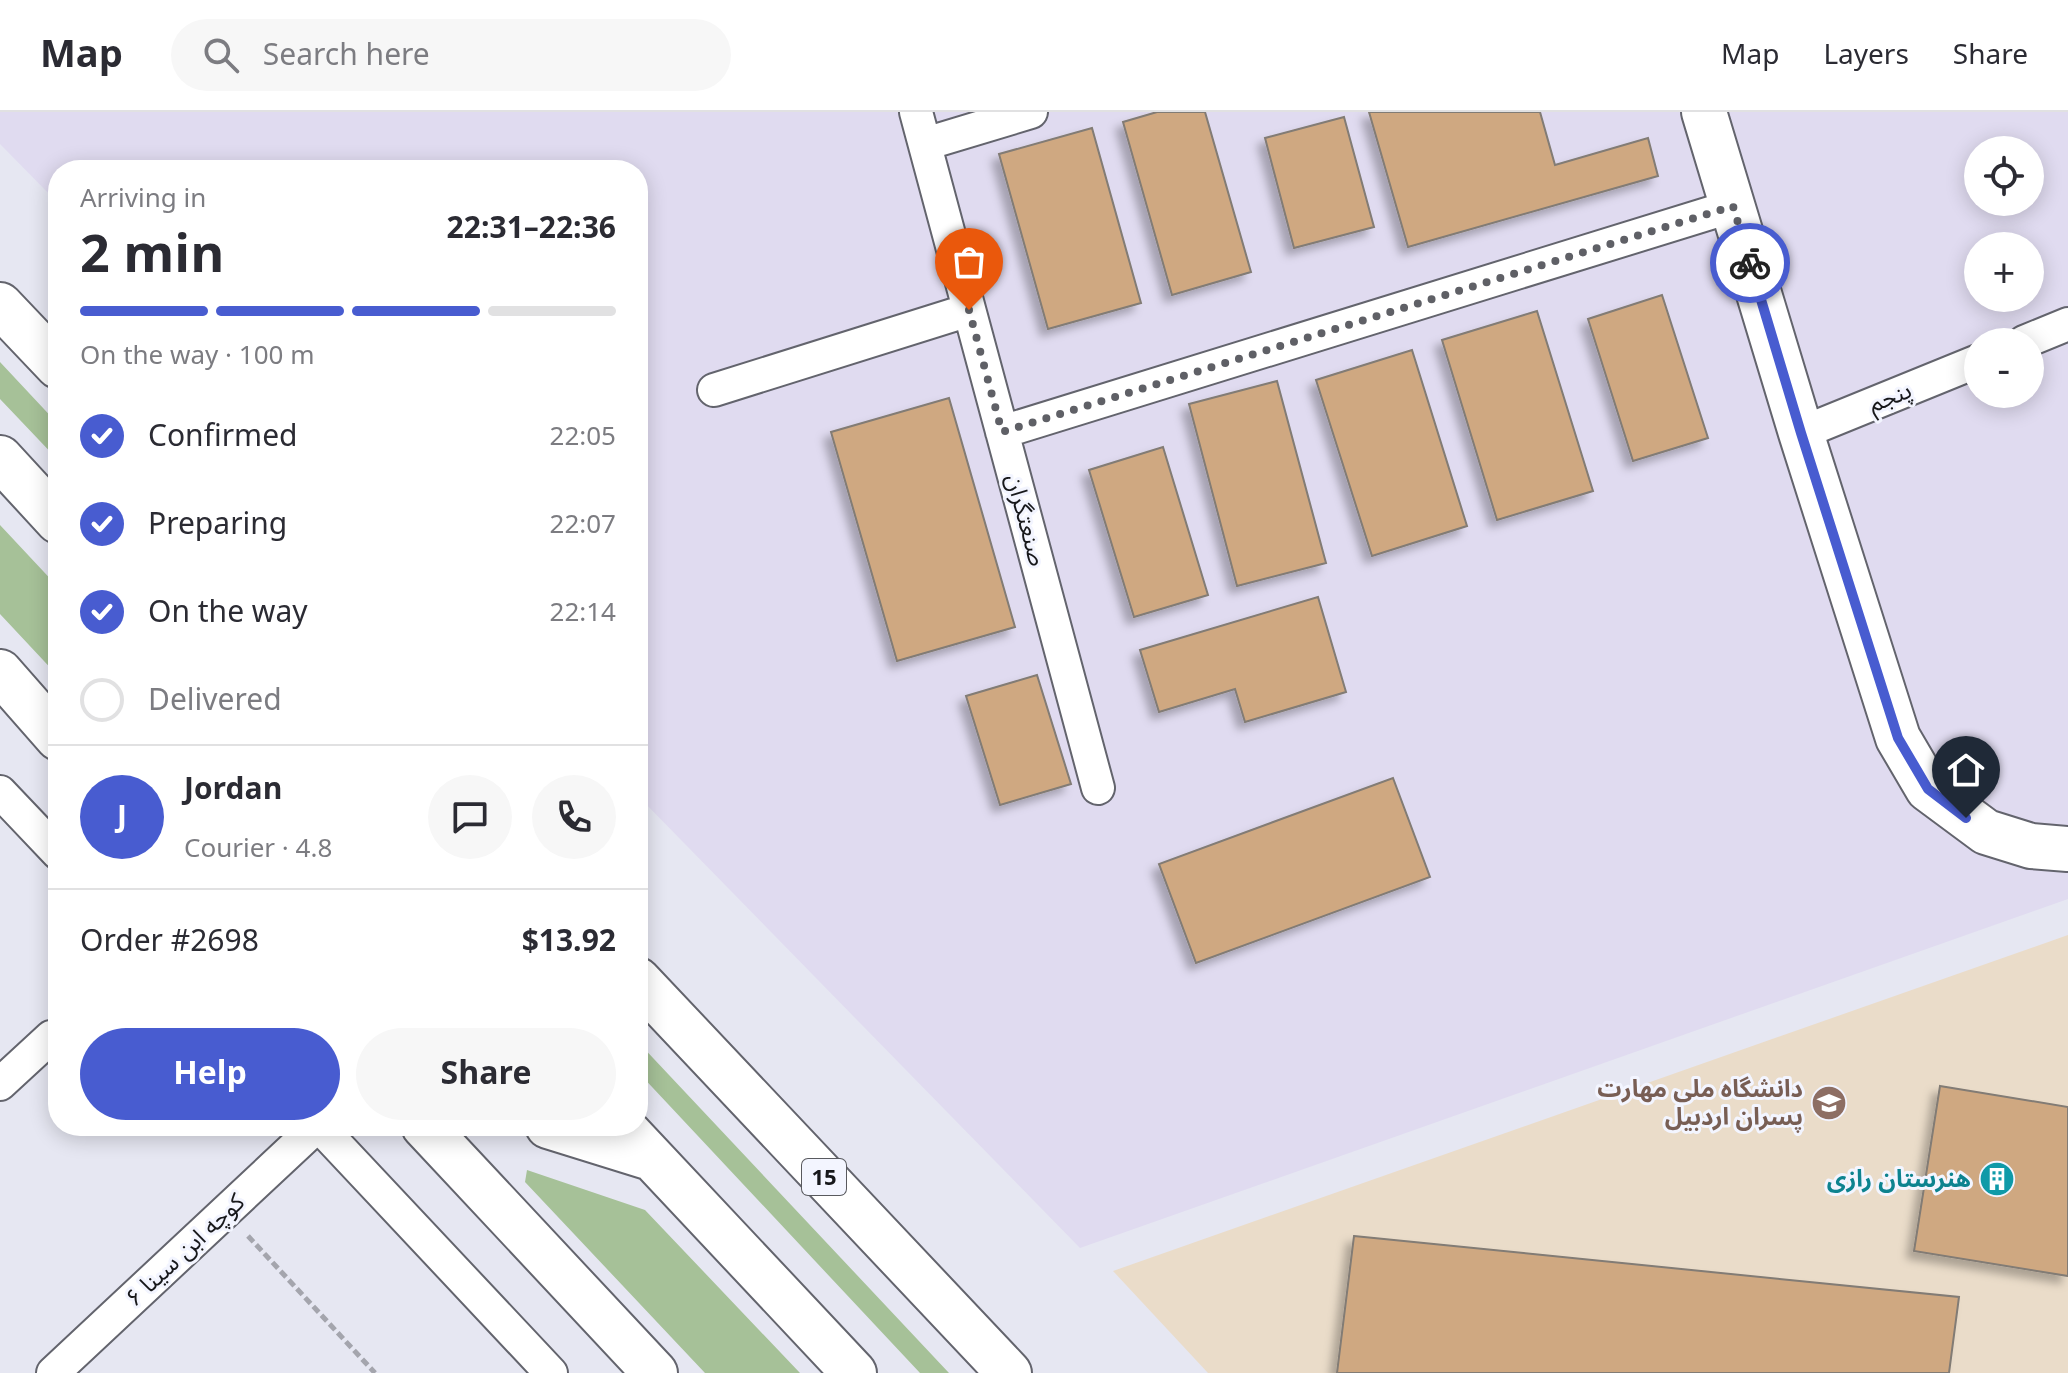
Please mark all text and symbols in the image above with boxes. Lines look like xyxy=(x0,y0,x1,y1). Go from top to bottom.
text: Map xyxy=(40,15,123,95)
search box xyxy=(171,19,731,91)
text: Search here xyxy=(263,24,430,87)
text: Map xyxy=(1721,26,1779,85)
text: Layers xyxy=(1823,26,1909,85)
text: Share xyxy=(1953,26,2028,85)
icon: search xyxy=(199,33,243,77)
map controls xyxy=(1964,136,2044,408)
button: locate xyxy=(1964,136,2044,216)
text: Arriving in xyxy=(80,171,206,226)
text: 22:31–22:36 xyxy=(447,197,616,260)
text: 2 min xyxy=(80,201,224,310)
courier xyxy=(1710,223,1790,303)
pin xyxy=(935,228,1003,310)
button: + xyxy=(1964,232,2044,312)
icon: bag xyxy=(947,240,991,284)
icon: bike xyxy=(1728,241,1772,285)
text: On the way · 100 m xyxy=(80,328,314,383)
button: − xyxy=(1964,328,2044,408)
street label: پنجم xyxy=(1860,366,1920,429)
text: Confirmed xyxy=(148,405,298,468)
text: 22:05 xyxy=(550,409,616,464)
icon: check xyxy=(80,414,124,458)
street label: صنعتگران xyxy=(989,468,1062,572)
text: Preparing xyxy=(148,493,287,556)
text: 22:07 xyxy=(550,497,616,552)
icon: check xyxy=(80,502,124,546)
text: On the way xyxy=(148,581,308,644)
text: 22:14 xyxy=(550,585,616,640)
icon: check xyxy=(80,590,124,634)
text: Delivered xyxy=(148,669,282,732)
pin xyxy=(1932,736,2000,818)
icon: home xyxy=(1944,748,1988,792)
text: Jordan xyxy=(184,758,282,821)
button: chat xyxy=(428,775,512,859)
button: phone xyxy=(532,775,616,859)
text: J xyxy=(117,786,127,849)
text: Courier · 4.8 xyxy=(184,821,332,876)
text: Order #2698 xyxy=(80,910,259,973)
text: $13.92 xyxy=(522,910,616,973)
button: Help xyxy=(80,1028,340,1120)
button: Share xyxy=(356,1028,616,1120)
place label: دانشگاه ملی مهارت پسران اردبیل xyxy=(1597,1064,1803,1143)
school or university icon: دانشگاه ملی مهارت پسران اردبیل xyxy=(1810,1084,1848,1122)
place label: هنرستان رازی xyxy=(1827,1154,1971,1205)
road number: 15 xyxy=(802,1159,846,1195)
building icon: هنرستان رازی xyxy=(1978,1160,2016,1198)
street label: کوچه ابن سینا ۶ xyxy=(112,1179,259,1321)

